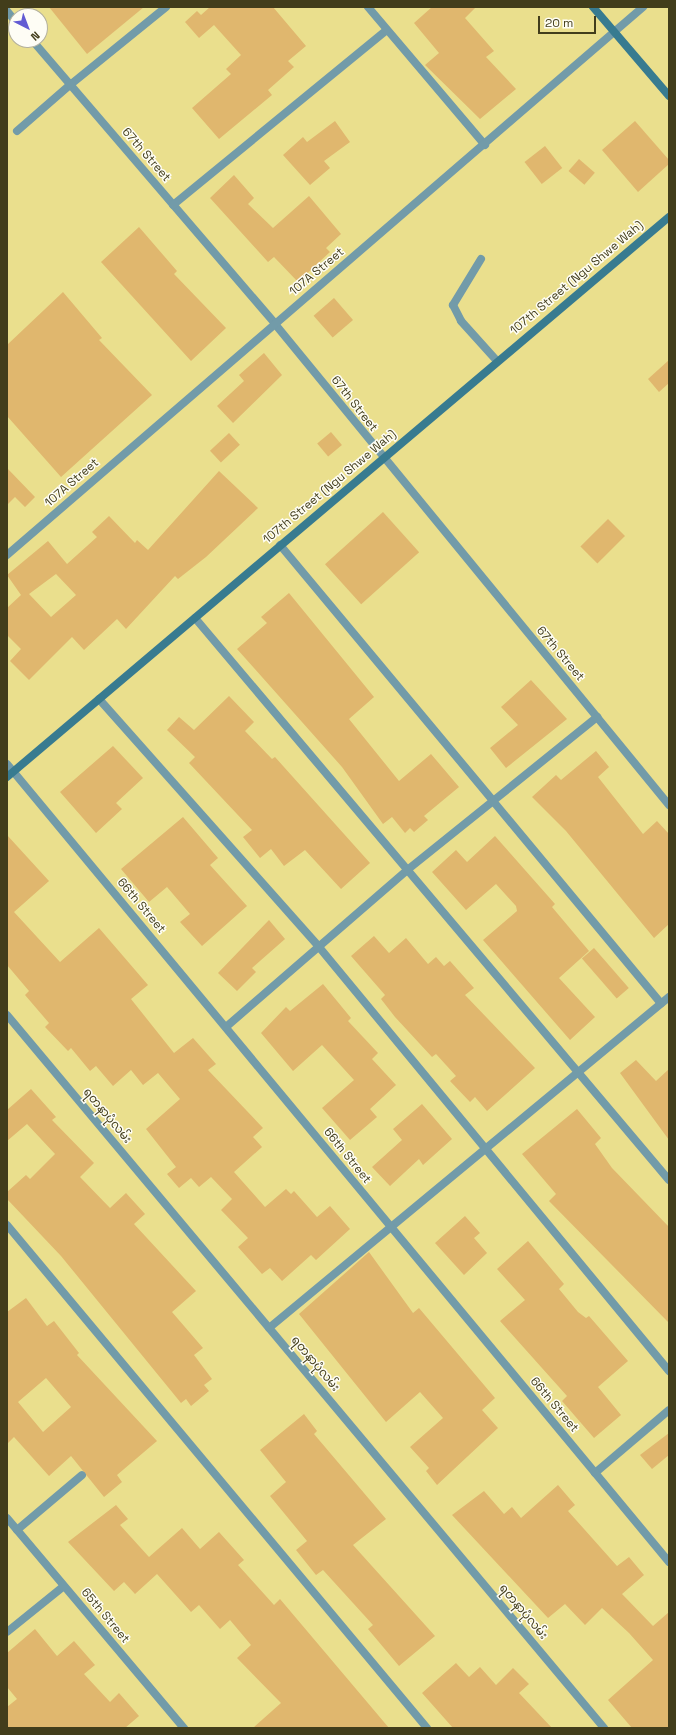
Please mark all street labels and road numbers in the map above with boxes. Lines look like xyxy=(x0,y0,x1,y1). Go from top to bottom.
street label: 67th Street xyxy=(119,125,173,185)
street label: 107th Street (Ngu Shwe Wah) xyxy=(508,218,646,338)
street label: 107A Street xyxy=(287,245,347,299)
street label: 67th Street xyxy=(328,373,380,435)
street label: 107th Street (Ngu Shwe Wah) xyxy=(261,427,399,547)
street label: 107A Street xyxy=(42,456,102,510)
street label: 67th Street xyxy=(533,624,587,684)
street label: 66th Street xyxy=(114,876,168,936)
street label: ရတနာပုံလမ်း xyxy=(80,1085,134,1147)
street label: 66th Street xyxy=(320,1125,374,1187)
street label: ရတနာပုံလမ်း xyxy=(288,1333,342,1395)
street label: 66th Street xyxy=(527,1375,581,1435)
street label: ရတနာပုံလမ်း xyxy=(496,1581,550,1643)
street label: 65th Street xyxy=(78,1586,132,1646)

